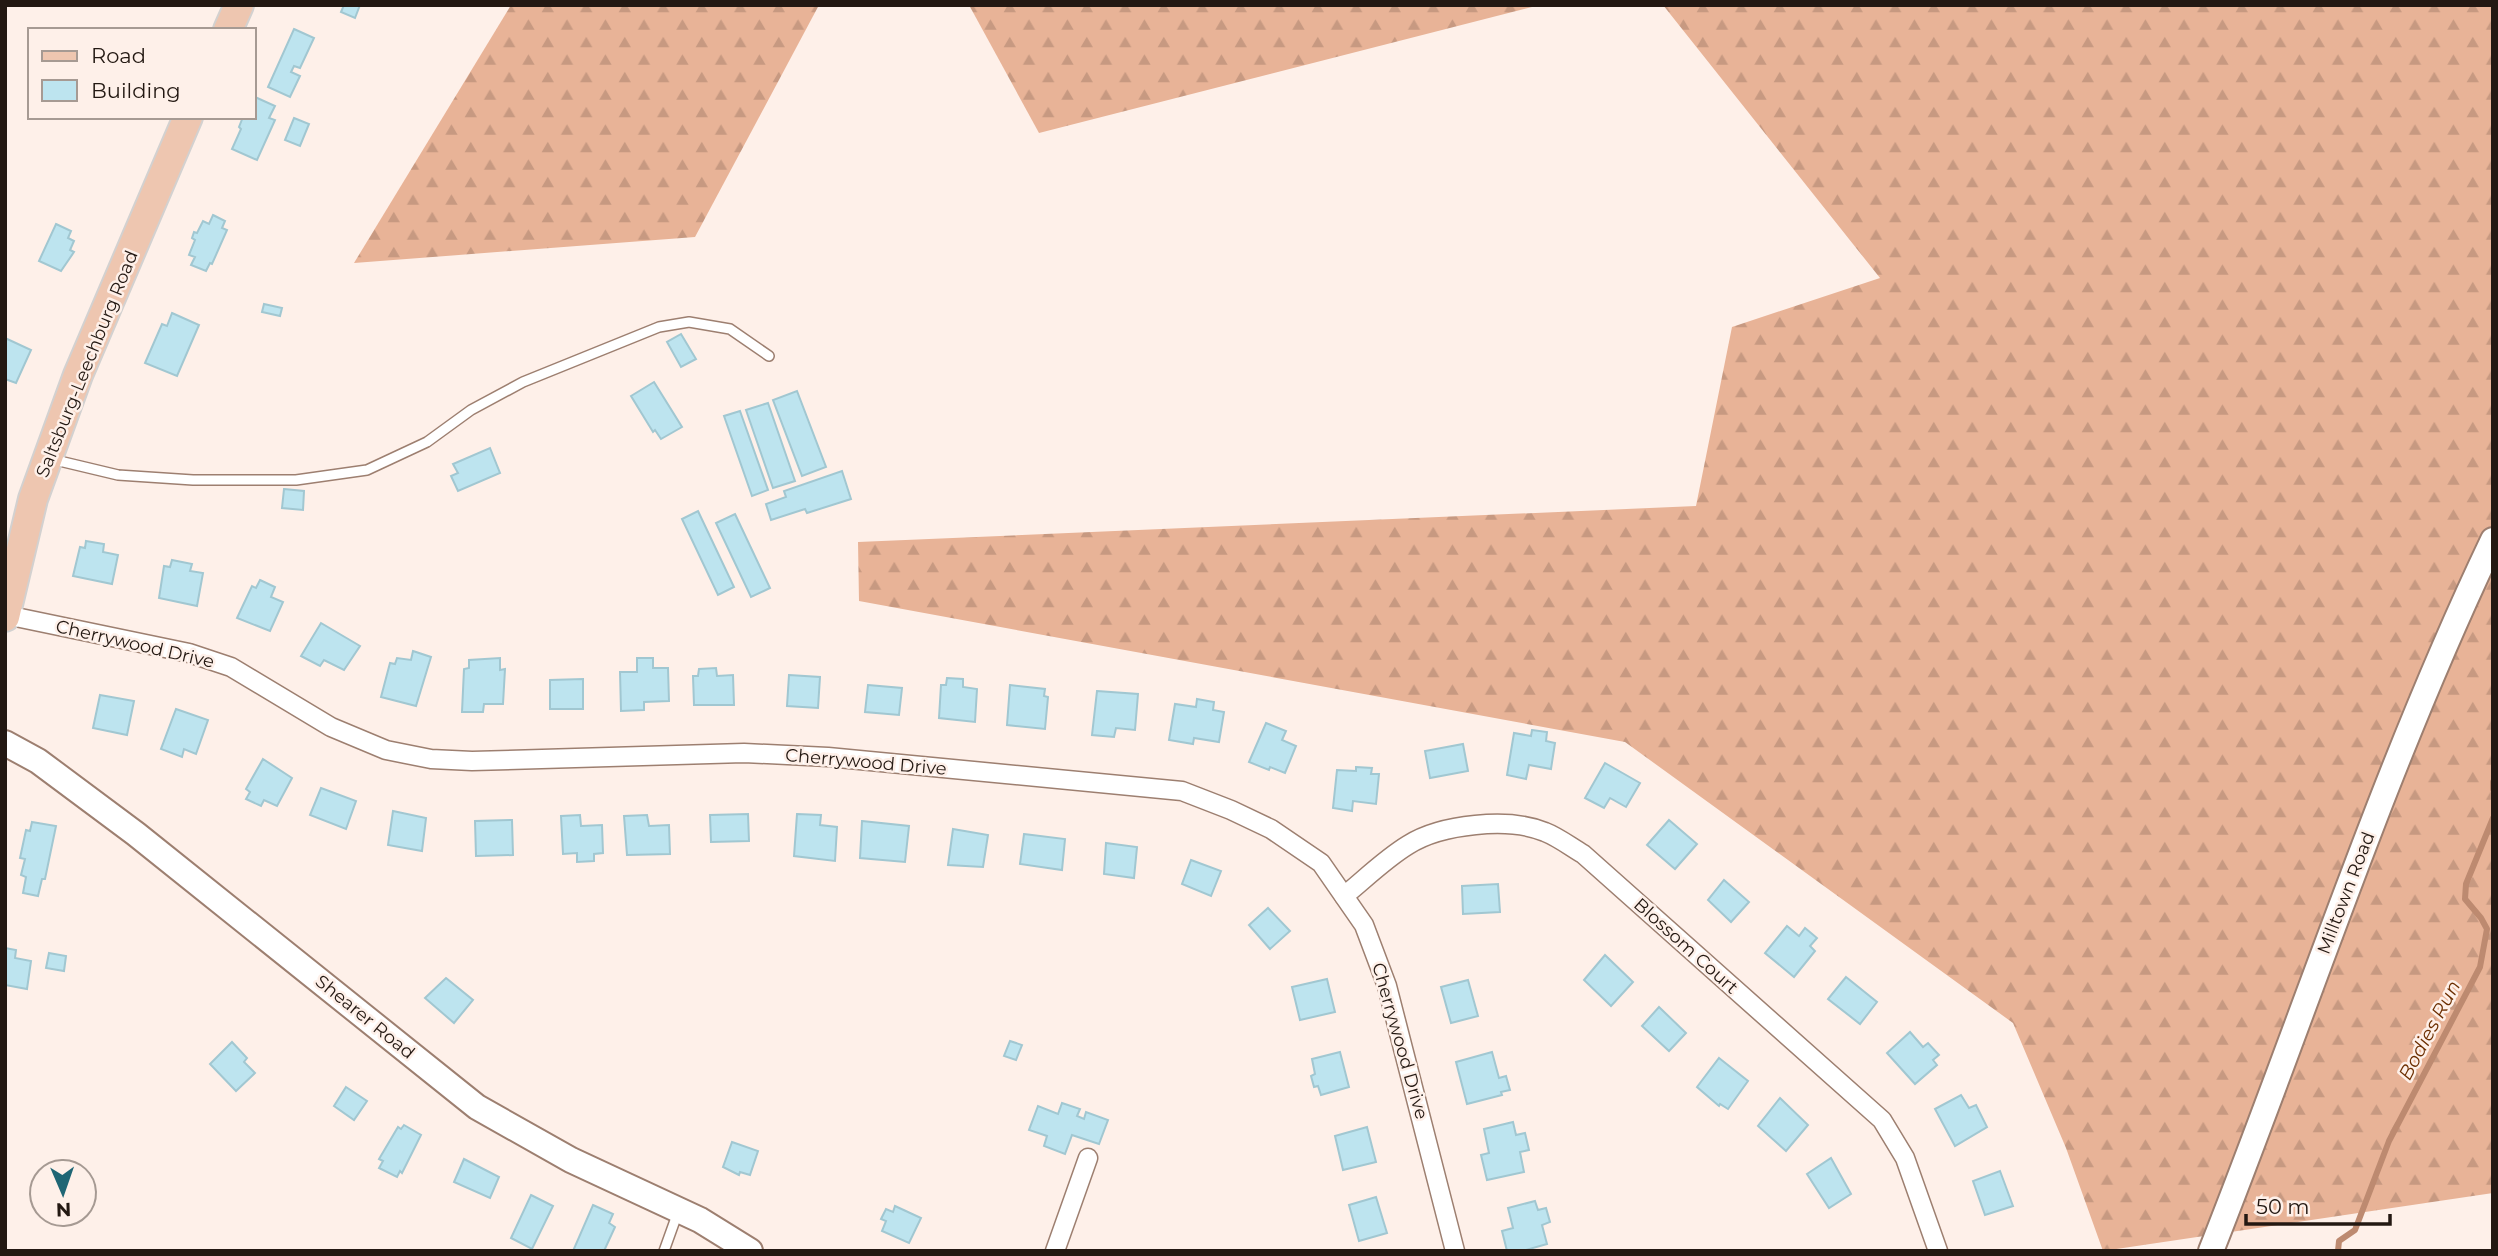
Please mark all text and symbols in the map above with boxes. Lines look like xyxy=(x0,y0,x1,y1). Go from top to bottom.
legend xyxy=(28,28,256,119)
text: Road xyxy=(91,43,146,68)
text: Building xyxy=(91,78,181,103)
street label: Saltsburg-Leechburg Road xyxy=(31,247,143,481)
street label: Cherrywood Drive xyxy=(54,615,216,673)
street label: Cherrywood Drive xyxy=(784,744,948,780)
street label: Milltown Road xyxy=(2313,829,2379,957)
street label: Blossom Court xyxy=(1629,893,1743,999)
street label: Cherrywood Drive xyxy=(1367,960,1433,1122)
street label: Shearer Road xyxy=(311,970,419,1064)
water label: Bodies Run xyxy=(2394,977,2465,1084)
north arrow xyxy=(28,1158,98,1228)
scale bar xyxy=(2246,1182,2390,1226)
text: 50 m xyxy=(2256,1194,2310,1219)
text: N xyxy=(55,1198,72,1221)

